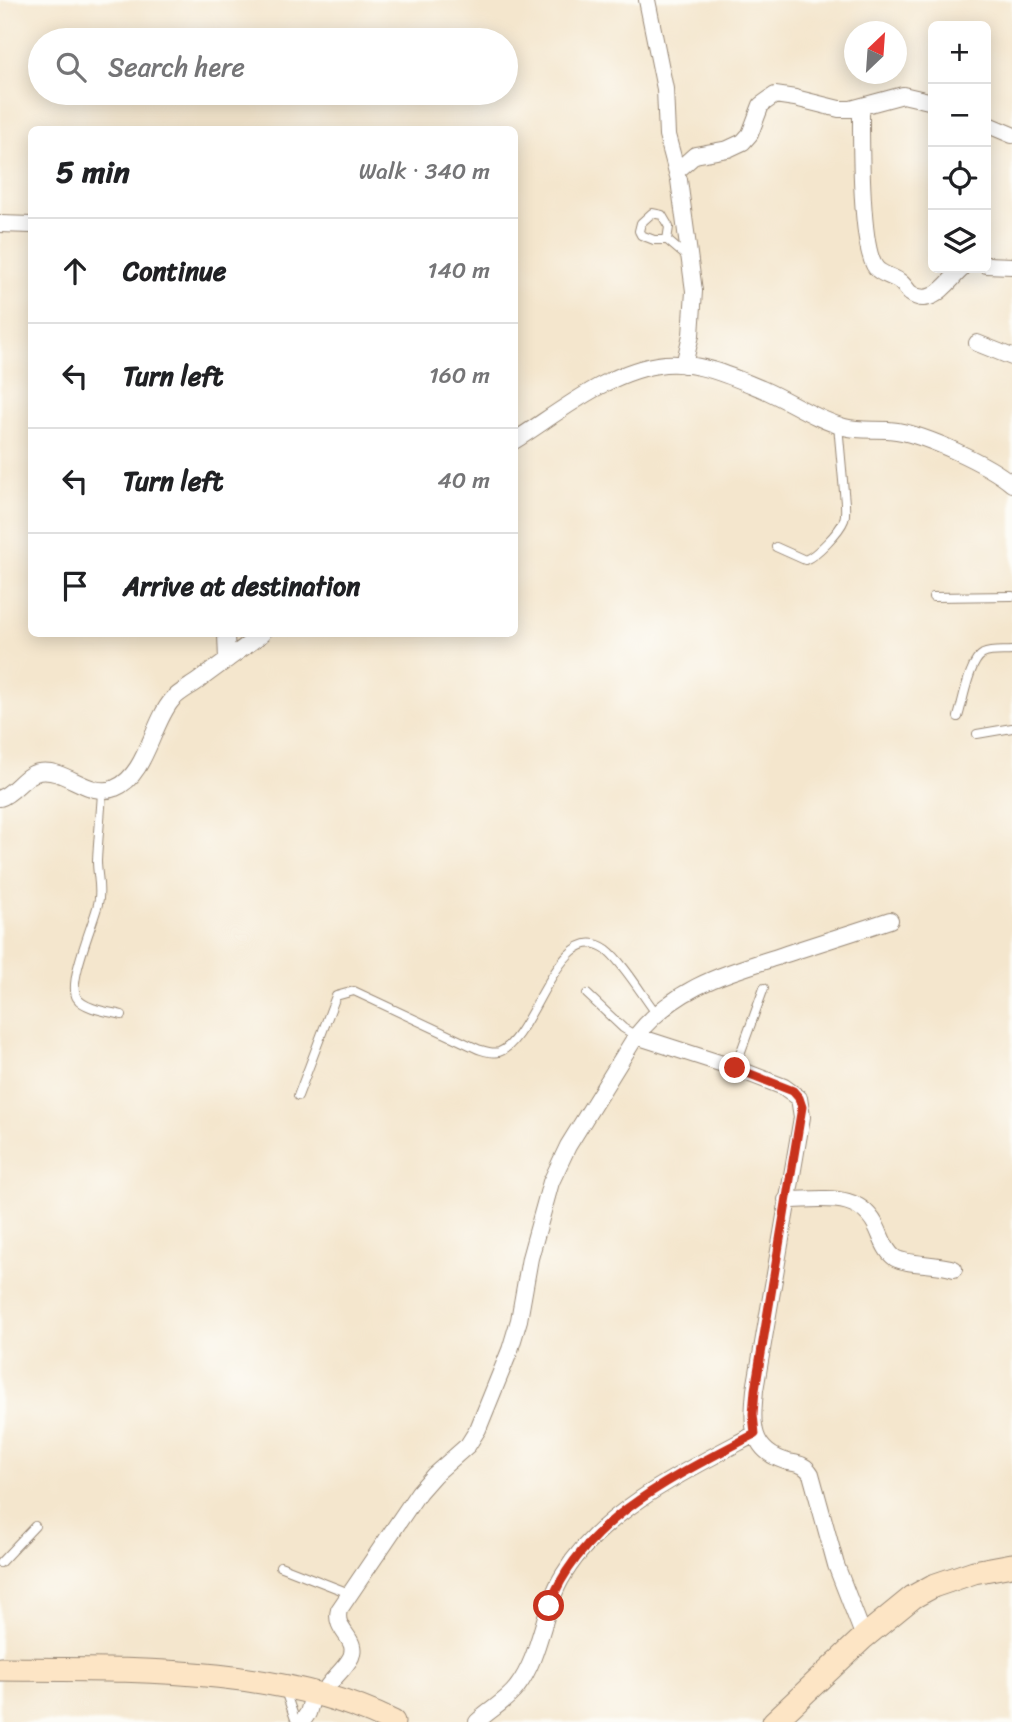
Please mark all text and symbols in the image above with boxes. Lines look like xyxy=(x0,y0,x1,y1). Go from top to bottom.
north arrow xyxy=(844,21,907,84)
map controls xyxy=(928,21,991,273)
button: + xyxy=(928,21,991,84)
search box xyxy=(28,28,518,105)
text: Search here xyxy=(108,44,245,90)
icon: search xyxy=(52,48,90,86)
button: − xyxy=(928,84,991,147)
text: 5 min xyxy=(56,145,130,199)
button: locate xyxy=(928,147,991,210)
text: Walk · 340 m xyxy=(359,151,490,192)
button: layers xyxy=(928,210,991,273)
text: Continue xyxy=(123,248,226,294)
text: 140 m xyxy=(428,250,490,291)
icon: ahead xyxy=(56,252,94,290)
text: Turn left xyxy=(123,353,223,399)
text: 160 m xyxy=(429,355,490,396)
icon: left xyxy=(56,357,94,395)
text: Turn left xyxy=(123,458,223,504)
text: 40 m xyxy=(437,460,490,501)
icon: left xyxy=(56,462,94,500)
text: Arrive at destination xyxy=(123,563,360,609)
icon: arrive xyxy=(56,567,94,605)
route end xyxy=(719,1052,750,1083)
route start xyxy=(533,1590,564,1621)

